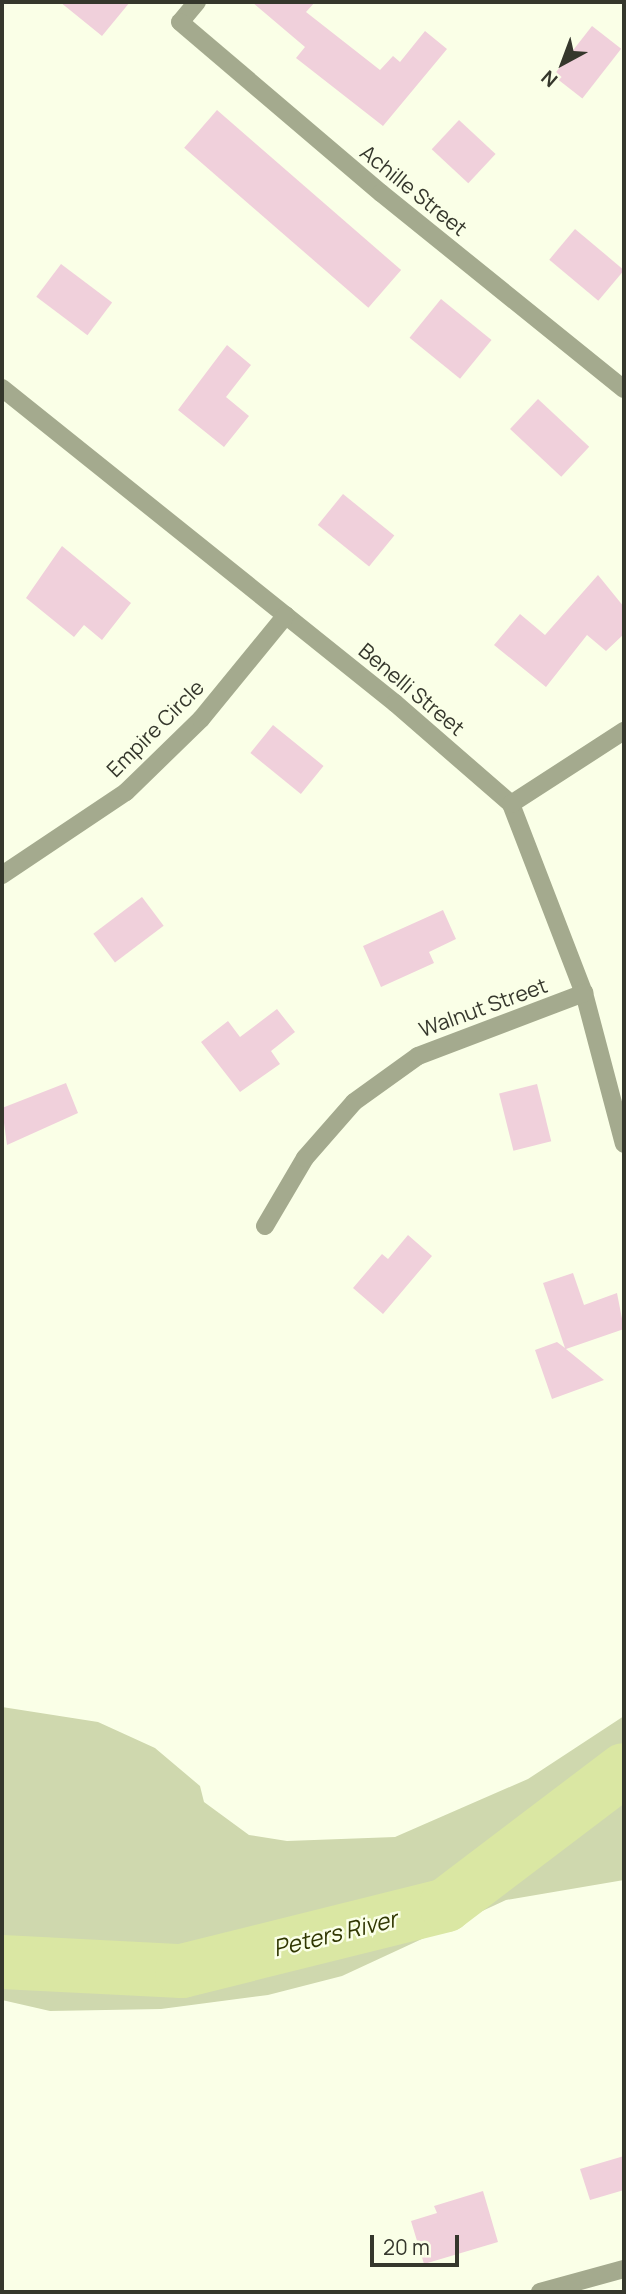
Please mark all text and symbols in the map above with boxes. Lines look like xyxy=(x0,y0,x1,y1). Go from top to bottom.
north arrow xyxy=(528,28,598,98)
text: N xyxy=(536,65,563,93)
street label: Achille Street xyxy=(355,139,473,241)
street label: Benelli Street xyxy=(354,638,470,740)
street label: Empire Circle xyxy=(101,674,209,782)
street label: Walnut Street xyxy=(415,972,551,1042)
water label: Peters River xyxy=(270,1904,400,1962)
scale bar xyxy=(374,2220,463,2264)
text: 20 m xyxy=(383,2233,430,2261)

